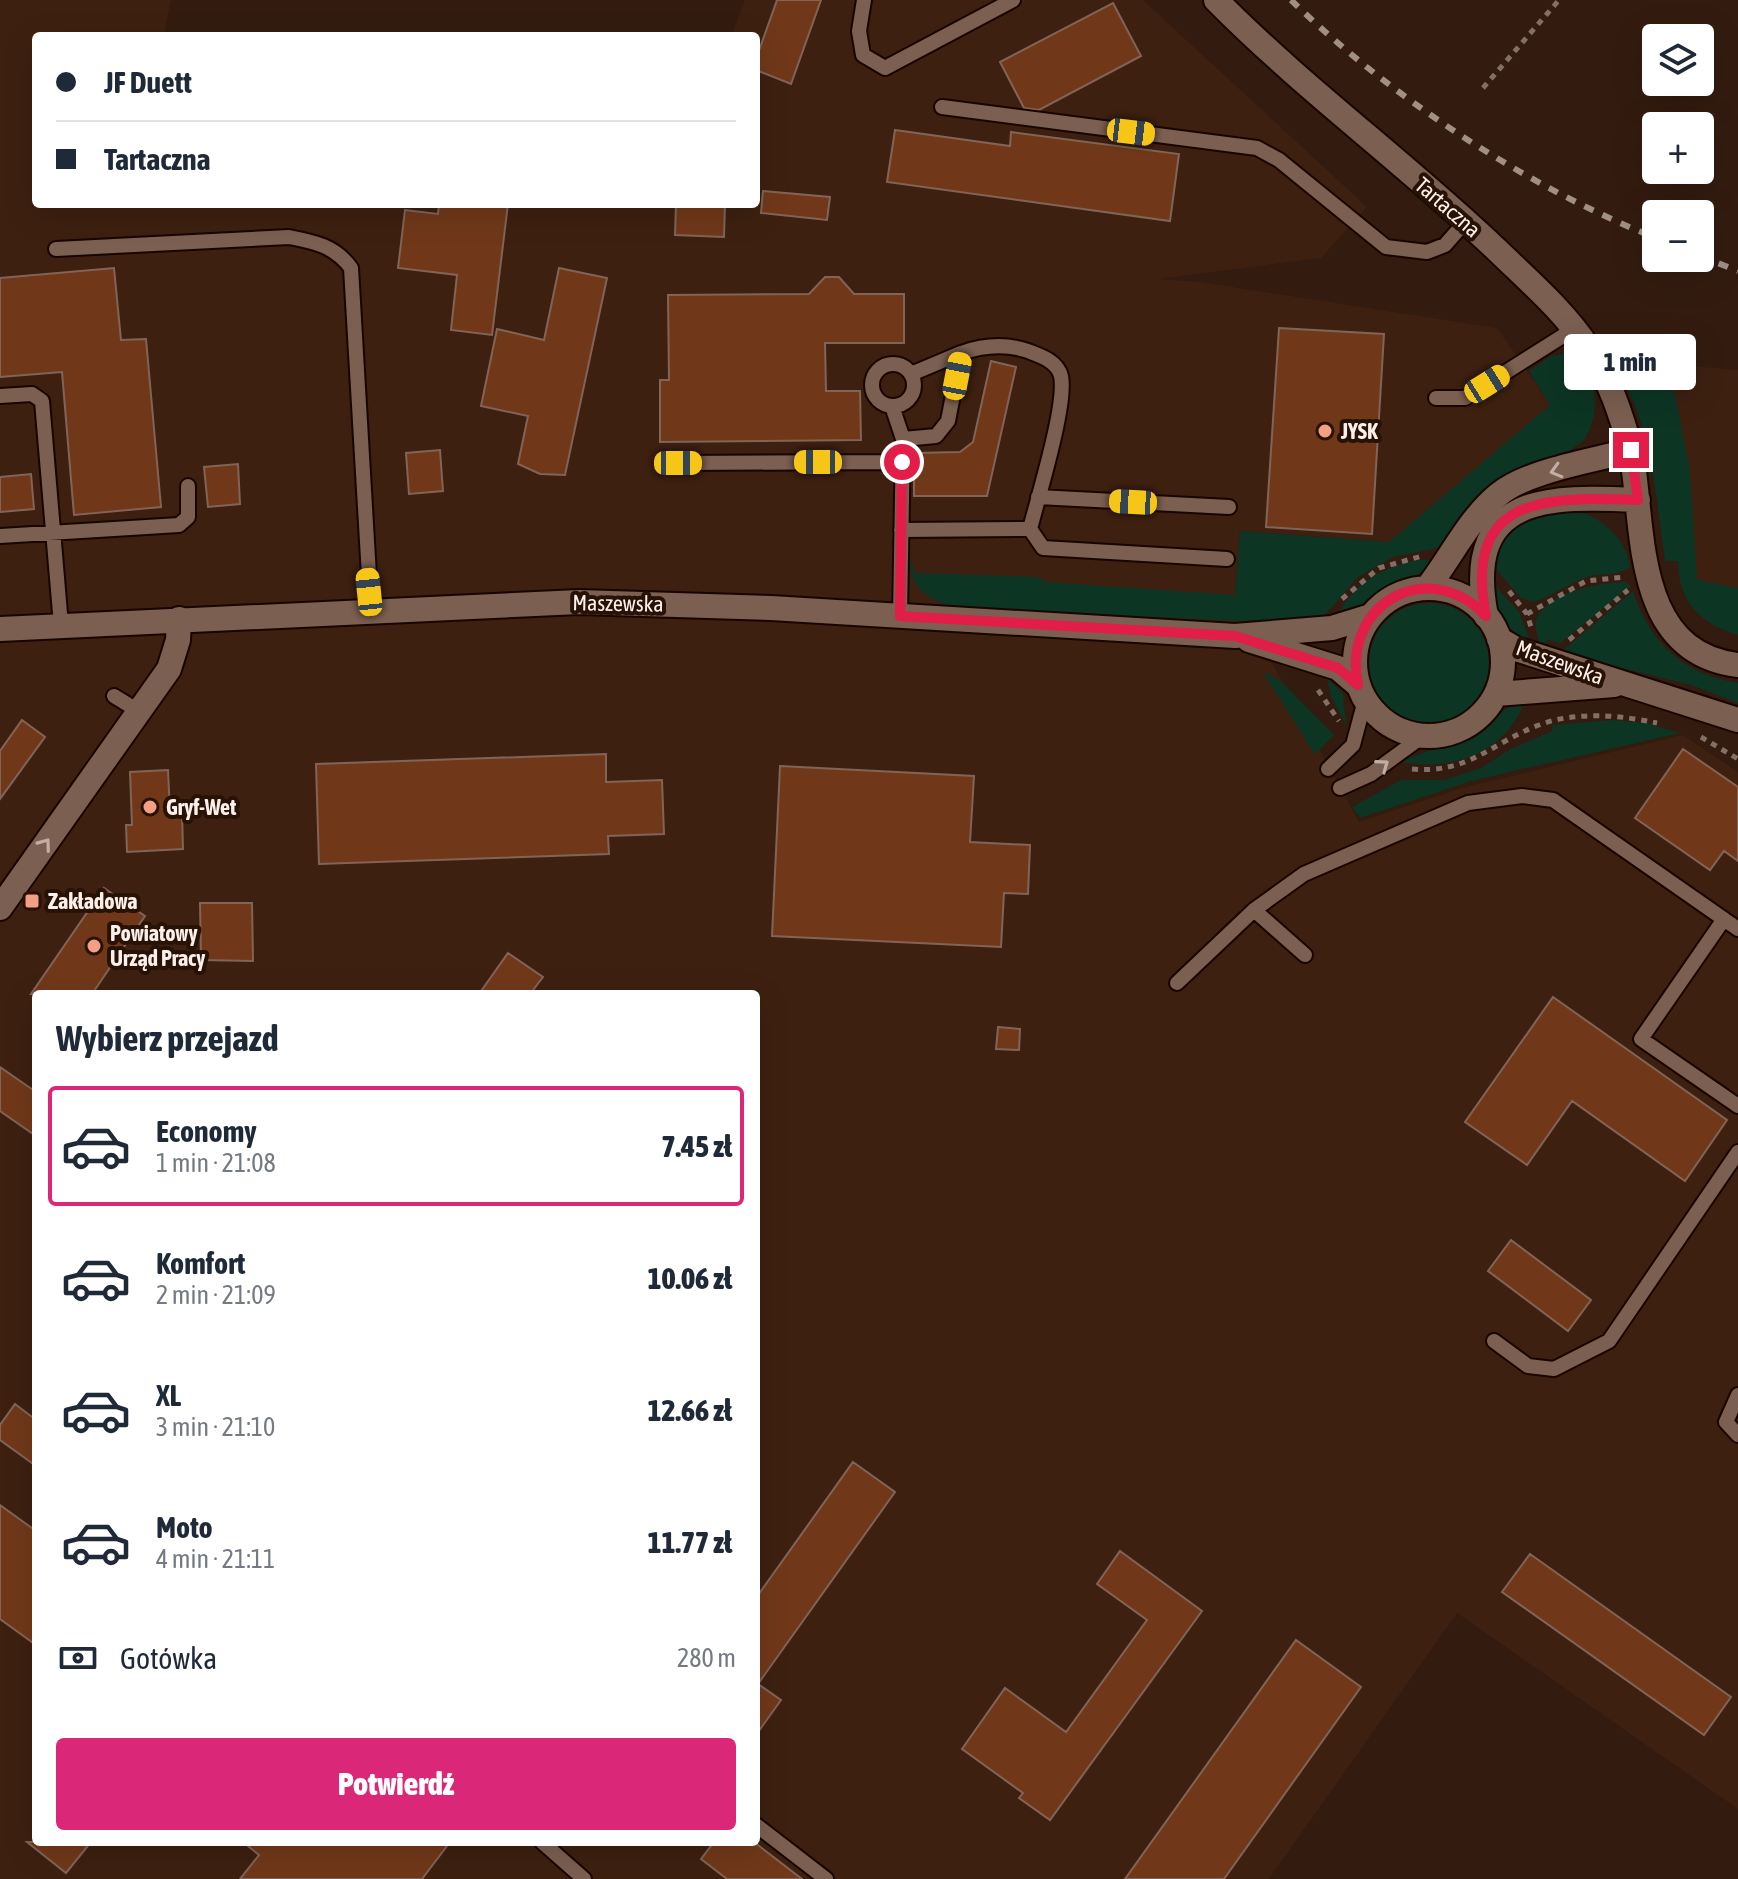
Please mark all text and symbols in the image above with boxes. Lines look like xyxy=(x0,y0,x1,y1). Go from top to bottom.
map controls xyxy=(1642,24,1714,272)
button: layers xyxy=(1642,24,1714,96)
text: JF Duett xyxy=(104,65,192,99)
button: + xyxy=(1642,112,1714,184)
car xyxy=(1106,117,1156,147)
text: Tartaczna xyxy=(104,142,211,176)
street label: Tartaczna xyxy=(1410,172,1486,242)
button: − xyxy=(1642,200,1714,272)
callout: 1 min xyxy=(1565,334,1697,390)
text: 1 min xyxy=(1603,347,1657,377)
car xyxy=(941,350,973,402)
car xyxy=(1460,361,1514,407)
place label: JYSK xyxy=(1340,418,1378,444)
marker: JYSK xyxy=(1316,422,1334,440)
route end xyxy=(1613,432,1649,468)
route start xyxy=(884,444,920,480)
car xyxy=(794,450,842,474)
car xyxy=(654,451,702,475)
one-way arrow xyxy=(1550,462,1564,478)
car xyxy=(1108,489,1158,515)
car xyxy=(355,567,383,617)
street label: Maszewska xyxy=(572,589,664,617)
street label: Maszewska xyxy=(1513,634,1607,690)
one-way arrow xyxy=(1374,760,1389,775)
place label: Gryf-Wet xyxy=(166,794,237,820)
marker: Gryf-Wet xyxy=(141,798,159,816)
one-way arrow xyxy=(36,838,50,853)
place label: Zakładowa xyxy=(48,888,138,914)
marker: Zakładowa xyxy=(23,892,41,910)
place label: Powiatowy Urząd Pracy xyxy=(110,920,205,971)
marker: Powiatowy Urząd Pracy xyxy=(85,937,103,955)
text: Wybierz przejazd xyxy=(56,1017,278,1059)
icon: car xyxy=(60,1110,132,1182)
text: Economy xyxy=(156,1114,257,1148)
text: 7.45 zł xyxy=(662,1129,732,1163)
text: 1 min · 21:08 xyxy=(156,1148,276,1178)
icon: car xyxy=(60,1242,132,1314)
text: Komfort xyxy=(156,1246,245,1280)
text: 10.06 zł xyxy=(647,1261,732,1295)
text: 2 min · 21:09 xyxy=(156,1280,276,1310)
icon: car xyxy=(60,1374,132,1446)
text: XL xyxy=(156,1378,181,1412)
text: 12.66 zł xyxy=(647,1393,732,1427)
text: 3 min · 21:10 xyxy=(156,1412,275,1442)
icon: car xyxy=(60,1506,132,1578)
text: Moto xyxy=(156,1510,213,1544)
text: 11.77 zł xyxy=(647,1525,732,1559)
text: 4 min · 21:11 xyxy=(156,1544,275,1574)
icon: cash xyxy=(56,1636,100,1680)
text: Gotówka xyxy=(120,1641,217,1675)
text: 280 m xyxy=(677,1643,736,1673)
button: Potwierdź xyxy=(56,1738,736,1830)

